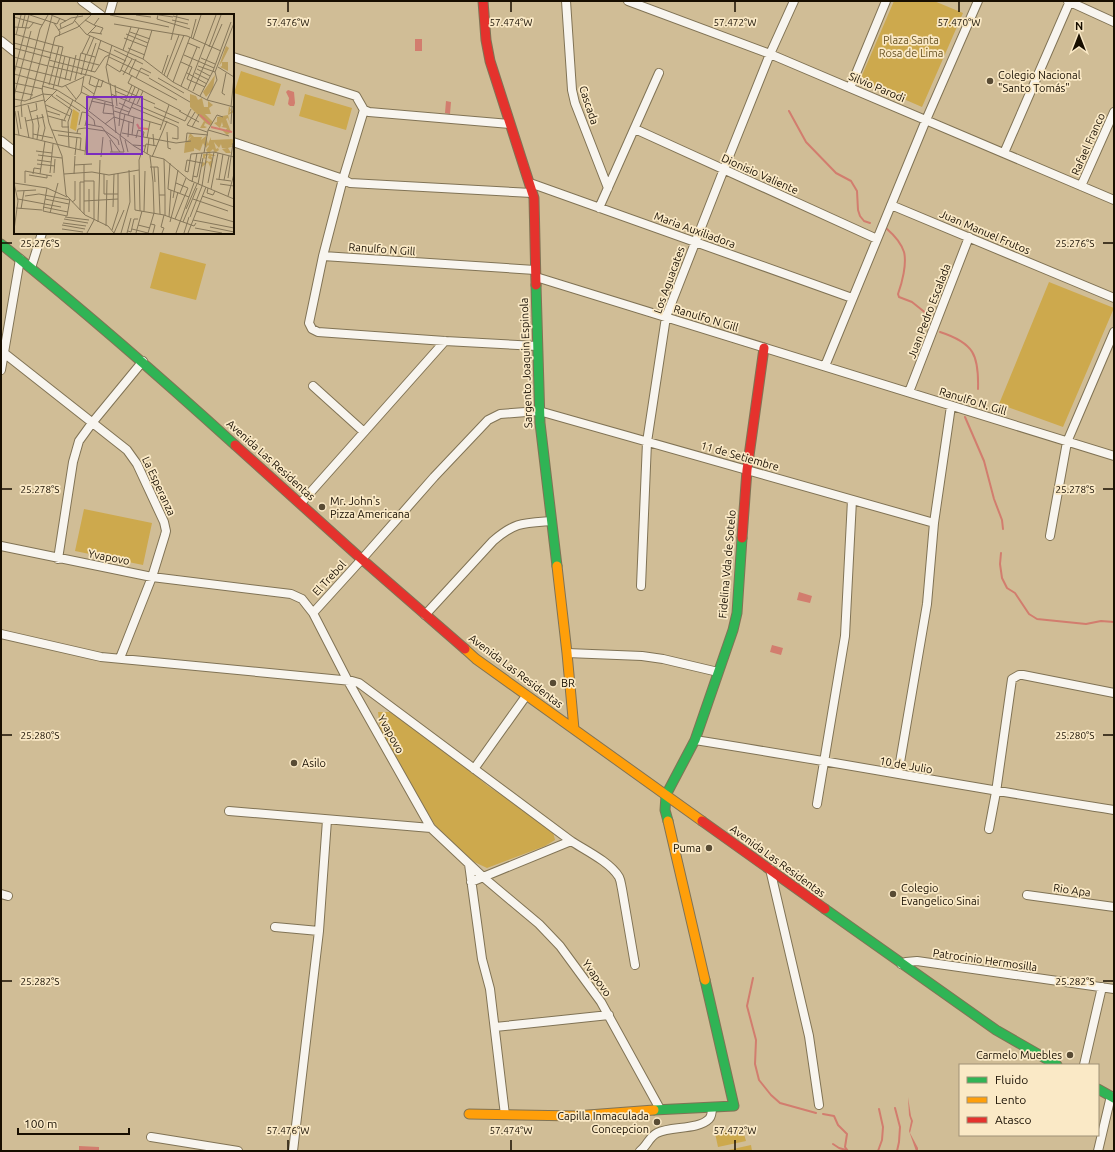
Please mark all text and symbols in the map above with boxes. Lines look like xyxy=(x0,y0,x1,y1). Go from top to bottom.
inset map xyxy=(14,14,234,234)
north arrow xyxy=(1059,16,1099,56)
text: 57.476°W xyxy=(266,17,310,28)
text: 57.474°W xyxy=(489,17,533,28)
text: 57.472°W xyxy=(713,17,757,28)
text: 57.470°W xyxy=(937,17,981,28)
text: N xyxy=(1075,20,1083,32)
park label: Plaza Santa Rosa de Lima xyxy=(879,34,943,59)
place label: Colegio Nacional "Santo Tomás" xyxy=(998,69,1081,94)
street label: Silvio Parodi xyxy=(847,70,907,104)
marker: Colegio Nacional "Santo Tomás" xyxy=(985,76,995,86)
street label: Cascada xyxy=(577,84,601,126)
street label: Rafael Franco xyxy=(1069,111,1107,177)
street label: Dionisio Valiente xyxy=(720,152,800,196)
street label: Juan Manuel Frutos xyxy=(938,208,1032,257)
street label: Maria Auxiliadora xyxy=(653,210,737,250)
text: 25.276°S xyxy=(20,238,60,249)
text: 25.276°S xyxy=(1055,238,1095,249)
street label: Ranulfo N Gill xyxy=(348,241,416,257)
street label: Los Aguacates xyxy=(651,245,687,315)
street label: Juan Pedro Escalada xyxy=(905,262,953,360)
street label: Sargento Joaquin Espinola xyxy=(518,298,534,428)
street label: Ranulfo N Gill xyxy=(672,302,740,334)
street label: Ranulfo N. Gill xyxy=(938,385,1008,417)
street label: Avenida Las Residentas xyxy=(224,417,318,503)
street label: 11 de Setiembre xyxy=(699,439,781,473)
street label: La Esperanza xyxy=(140,454,178,518)
text: 25.278°S xyxy=(20,484,60,495)
text: 25.278°S xyxy=(1055,484,1095,495)
place label: Mr. John's Pizza Americana xyxy=(330,495,410,520)
marker: Mr. John's Pizza Americana xyxy=(317,502,327,512)
street label: Fidelina Vda de Sotelo xyxy=(716,509,738,619)
street label: Yvapovo xyxy=(87,547,131,567)
street label: El Trebol xyxy=(310,558,348,598)
street label: Avenida Las Residentas xyxy=(467,632,565,710)
place label: BR xyxy=(561,677,575,689)
marker: BR xyxy=(548,678,558,688)
street label: Yvapovo xyxy=(376,713,406,755)
text: 25.280°S xyxy=(20,730,60,741)
text: 25.280°S xyxy=(1055,730,1095,741)
street label: 10 de Julio xyxy=(879,754,933,776)
place label: Asilo xyxy=(302,757,326,769)
marker: Asilo xyxy=(289,758,299,768)
street label: Avenida Las Residentas xyxy=(728,823,828,900)
place label: Puma xyxy=(673,842,701,854)
marker: Puma xyxy=(704,843,714,853)
street label: Rio Apa xyxy=(1052,881,1092,899)
place label: Colegio Evangelico Sinai xyxy=(901,882,979,907)
marker: Colegio Evangelico Sinai xyxy=(888,889,898,899)
street label: Patrocinio Hermosilla xyxy=(932,947,1038,973)
street label: Yvapovo xyxy=(580,957,614,999)
text: 25.282°S xyxy=(20,976,60,987)
text: 25.282°S xyxy=(1055,976,1095,987)
place label: Carmelo Muebles xyxy=(976,1049,1062,1061)
marker: Carmelo Muebles xyxy=(1065,1050,1075,1060)
legend xyxy=(959,1064,1099,1136)
text: Fluido xyxy=(995,1073,1028,1086)
text: Lento xyxy=(995,1093,1026,1106)
scale bar xyxy=(18,1110,129,1136)
place label: Capilla Inmaculada Concepcion xyxy=(557,1110,649,1135)
text: Atasco xyxy=(995,1113,1031,1126)
text: 100 m xyxy=(24,1117,57,1130)
marker: Capilla Inmaculada Concepcion xyxy=(652,1117,662,1127)
text: 57.476°W xyxy=(266,1125,310,1136)
text: 57.474°W xyxy=(489,1125,533,1136)
text: 57.472°W xyxy=(713,1125,757,1136)

